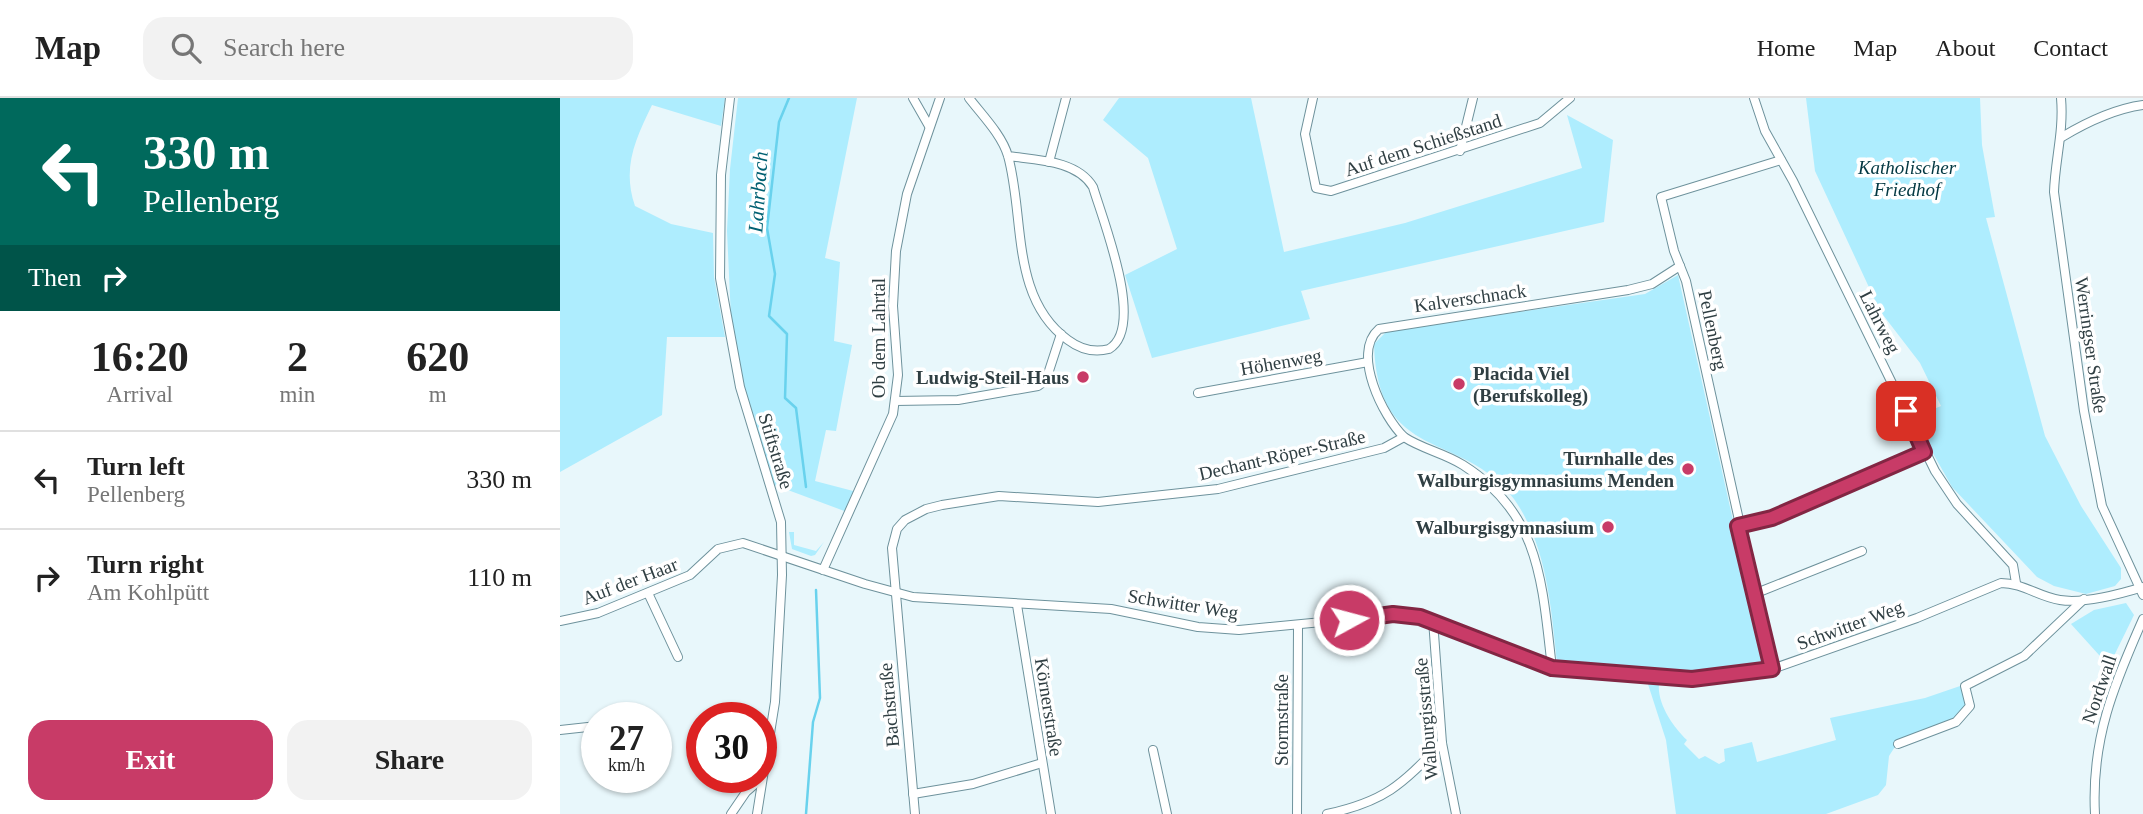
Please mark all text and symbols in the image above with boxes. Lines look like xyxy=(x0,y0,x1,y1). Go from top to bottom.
search box xyxy=(143,17,633,80)
icon: search xyxy=(167,29,205,67)
text: Map xyxy=(35,30,101,66)
text: Search here xyxy=(223,33,345,62)
text: Home xyxy=(1757,35,1815,61)
text: Map xyxy=(1853,35,1897,61)
text: About xyxy=(1935,35,1995,61)
text: Contact xyxy=(2033,35,2108,61)
street label: Auf dem Schießstand xyxy=(1342,110,1505,180)
text: 330 m xyxy=(143,125,270,180)
icon: left xyxy=(28,126,119,217)
water label: Lahrbach xyxy=(743,150,773,235)
park label: Katholischer Friedhof xyxy=(1857,157,1957,200)
text: Pellenberg xyxy=(143,183,279,219)
icon: right xyxy=(95,259,133,297)
text: Then xyxy=(28,263,81,292)
street label: Werringser Straße xyxy=(2071,276,2111,414)
street label: Ob dem Lahrtal xyxy=(868,278,889,398)
street label: Kalverschnack xyxy=(1413,280,1528,316)
street label: Lahrweg xyxy=(1855,287,1905,357)
street label: Pellenberg xyxy=(1694,288,1732,372)
text: 16:20 xyxy=(91,334,189,380)
text: 2 xyxy=(287,334,308,380)
text: 620 xyxy=(406,334,469,380)
street label: Höhenweg xyxy=(1239,344,1324,379)
place label: Placida Viel (Berufskolleg) xyxy=(1473,363,1588,407)
place label: Ludwig-Steil-Haus xyxy=(916,367,1069,388)
marker: Ludwig-Steil-Haus xyxy=(1075,369,1091,385)
marker: Placida Viel (Berufskolleg) xyxy=(1451,376,1467,392)
pin xyxy=(1876,381,1936,441)
text: Arrival xyxy=(107,382,173,407)
text: min xyxy=(280,382,315,407)
text: m xyxy=(429,382,447,407)
icon: arrive xyxy=(1887,392,1925,430)
street label: Stiftstraße xyxy=(755,411,797,491)
street label: Dechant-Röper-Straße xyxy=(1197,426,1367,484)
place label: Turnhalle des Walburgisgymnasiums Menden xyxy=(1417,448,1674,491)
text: Turn left xyxy=(87,452,185,481)
icon: left xyxy=(28,461,66,499)
marker: Turnhalle des Walburgisgymnasiums Menden xyxy=(1680,461,1696,477)
text: 330 m xyxy=(466,465,532,494)
text: Pellenberg xyxy=(87,482,185,507)
place label: Walburgisgymnasium xyxy=(1416,517,1594,538)
marker: Walburgisgymnasium xyxy=(1600,519,1616,535)
text: Turn right xyxy=(87,550,204,579)
street label: Auf der Haar xyxy=(579,553,681,609)
icon: right xyxy=(28,559,66,597)
text: 110 m xyxy=(467,563,532,592)
text: Am Kohlpütt xyxy=(87,580,209,605)
position arrow xyxy=(1312,583,1386,657)
street label: Schwitter Weg xyxy=(1126,585,1240,623)
street label: Schwitter Weg xyxy=(1794,596,1906,654)
street label: Nordwall xyxy=(2077,652,2121,726)
street label: Körnerstraße xyxy=(1031,656,1067,758)
street label: Walburgisstraße xyxy=(1410,657,1442,781)
street label: Bachstraße xyxy=(875,662,903,748)
street label: Stormstraße xyxy=(1271,674,1292,766)
speed limit sign: 30 xyxy=(686,702,777,793)
text: 27 xyxy=(609,719,644,758)
button: Exit xyxy=(28,720,273,800)
button: Share xyxy=(287,720,532,800)
text: km/h xyxy=(608,755,645,775)

